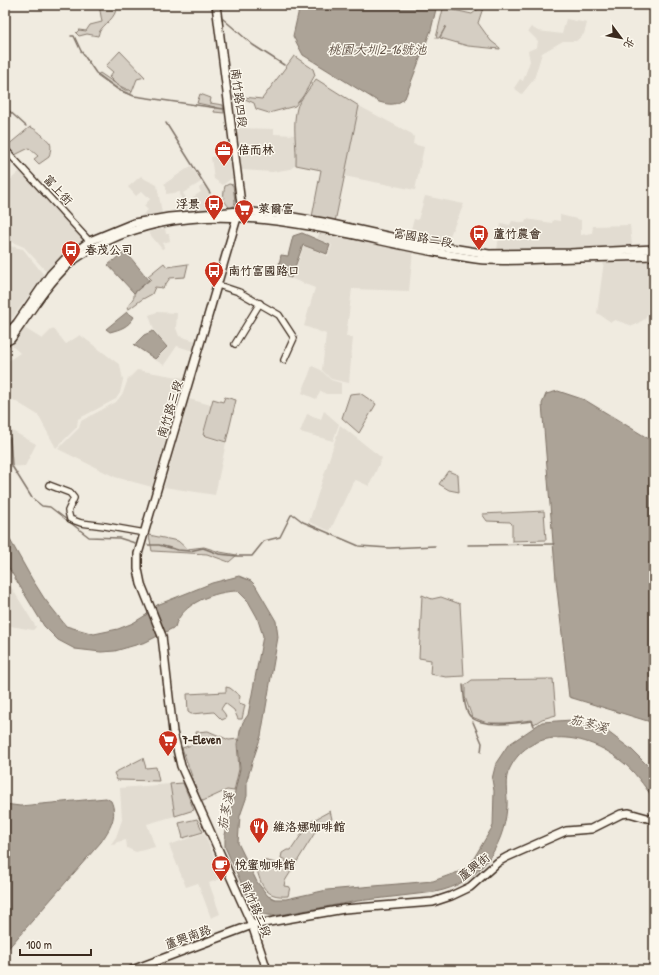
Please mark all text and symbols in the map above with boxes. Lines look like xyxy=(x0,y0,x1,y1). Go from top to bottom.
north arrow xyxy=(601,18,641,58)
text: 北 xyxy=(621,35,638,52)
water label: 桃園大圳2-16號池 xyxy=(327,40,428,58)
street label: 南竹路四段 xyxy=(227,67,252,129)
office icon: 倍而林 xyxy=(213,139,235,167)
place label: 倍而林 xyxy=(238,141,274,158)
street label: 富上街 xyxy=(40,171,77,209)
bus stop icon: 浮景 xyxy=(203,193,225,221)
place label: 浮景 xyxy=(176,195,200,212)
supermarket icon: 萊爾富 xyxy=(233,198,255,226)
place label: 萊爾富 xyxy=(258,200,294,217)
bus stop icon: 蘆竹農會 xyxy=(468,223,490,251)
street label: 富國路二段 xyxy=(392,224,454,251)
place label: 蘆竹農會 xyxy=(493,225,541,242)
bus stop icon: 春茂公司 xyxy=(60,239,82,267)
place label: 春茂公司 xyxy=(85,241,133,258)
bus stop icon: 南竹富國路口 xyxy=(203,260,225,288)
place label: 南竹富國路口 xyxy=(228,262,300,279)
street label: 南竹路三段 xyxy=(153,378,186,440)
water label: 茄苳溪 xyxy=(568,709,611,737)
supermarket icon: 7-Eleven xyxy=(157,729,179,757)
place label: 7-Eleven xyxy=(181,731,222,748)
water label: 茄苳溪 xyxy=(212,789,238,832)
restaurant icon: 維洛娜咖啡館 xyxy=(248,816,270,844)
place label: 維洛娜咖啡館 xyxy=(273,818,346,835)
street label: 蘆興街 xyxy=(454,849,493,884)
cafe icon: 悅蜜咖啡館 xyxy=(210,854,232,882)
place label: 悅蜜咖啡館 xyxy=(235,856,296,873)
street label: 南竹路二段 xyxy=(237,878,276,940)
street label: 蘆興南路 xyxy=(162,920,213,953)
scale bar xyxy=(20,931,91,957)
text: 100 m xyxy=(26,936,52,953)

